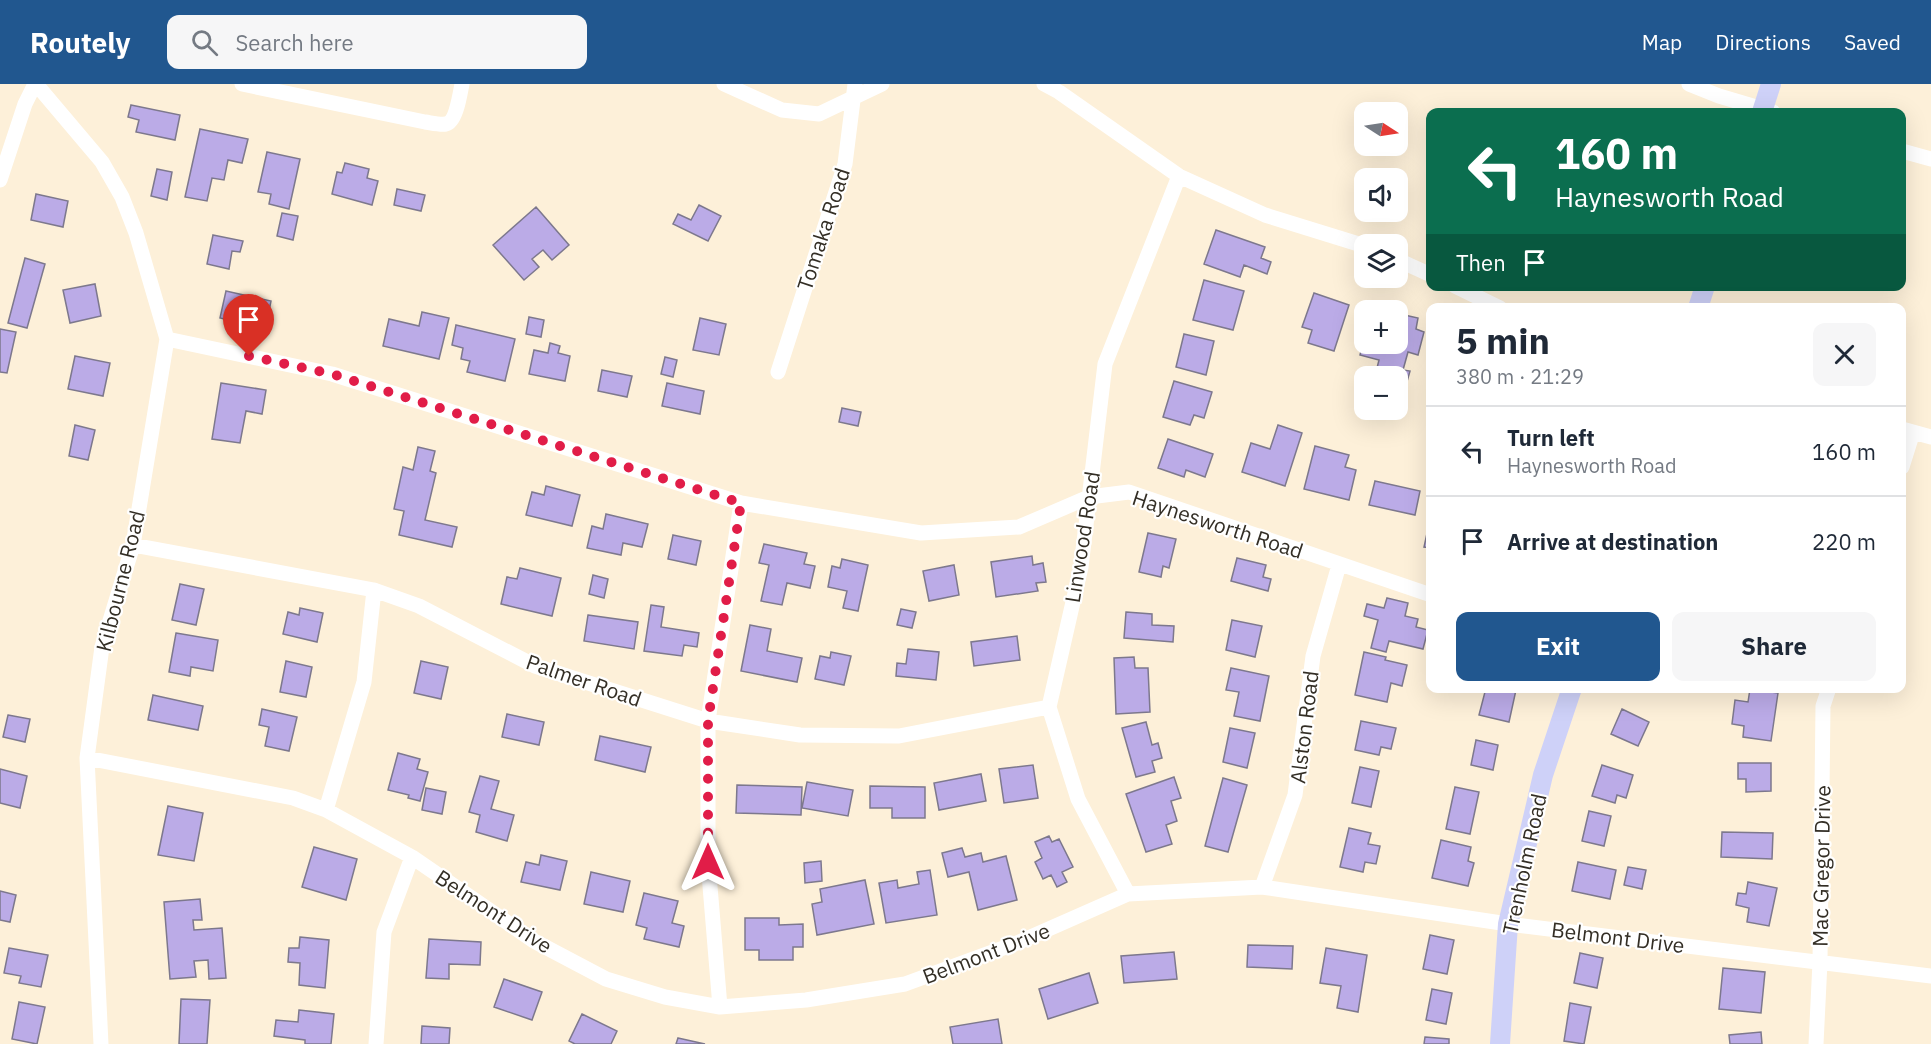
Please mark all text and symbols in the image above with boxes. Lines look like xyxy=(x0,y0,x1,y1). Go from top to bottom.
search box xyxy=(167,15,587,69)
text: Routely xyxy=(30,24,131,61)
icon: search xyxy=(188,26,221,59)
text: Search here xyxy=(236,28,354,57)
text: Map xyxy=(1642,28,1682,56)
text: Directions xyxy=(1715,28,1811,56)
text: Saved xyxy=(1844,28,1901,56)
north arrow xyxy=(1354,102,1408,156)
map controls xyxy=(1354,102,1408,420)
text: 160 m xyxy=(1555,126,1678,181)
icon: left xyxy=(1456,132,1534,210)
street label: Tomaka Road xyxy=(790,164,856,294)
button: sound xyxy=(1354,168,1408,222)
text: Haynesworth Road xyxy=(1555,179,1784,214)
button: layers xyxy=(1354,234,1408,288)
icon: arrive xyxy=(1518,246,1551,279)
text: Then xyxy=(1456,248,1506,277)
pin xyxy=(223,294,274,356)
button: + xyxy=(1354,300,1408,354)
icon: arrive xyxy=(232,303,265,336)
text: 5 min xyxy=(1456,317,1550,364)
button: close xyxy=(1813,323,1876,386)
text: 380 m · 21:29 xyxy=(1456,363,1584,390)
button: − xyxy=(1354,366,1408,420)
text: Turn left xyxy=(1507,423,1595,452)
icon: left xyxy=(1456,435,1489,468)
text: 160 m xyxy=(1812,437,1876,466)
text: Haynesworth Road xyxy=(1507,452,1677,479)
street label: Linwood Road xyxy=(1058,469,1106,605)
street label: Haynesworth Road xyxy=(1129,483,1307,565)
street label: Kilbourne Road xyxy=(89,507,151,655)
icon: arrive xyxy=(1456,525,1489,558)
text: Arrive at destination xyxy=(1507,527,1718,556)
text: 220 m xyxy=(1812,527,1876,556)
button: Exit xyxy=(1456,612,1660,681)
button: Share xyxy=(1672,612,1876,681)
street label: Palmer Road xyxy=(523,647,645,713)
street label: Alston Road xyxy=(1283,669,1325,785)
street label: Mac Gregor Drive xyxy=(1806,785,1836,947)
street label: Trenholm Road xyxy=(1495,791,1553,937)
position arrow xyxy=(676,830,740,894)
street label: Belmont Drive xyxy=(430,863,558,959)
street label: Belmont Drive xyxy=(1550,915,1686,959)
street label: Belmont Drive xyxy=(918,916,1054,990)

